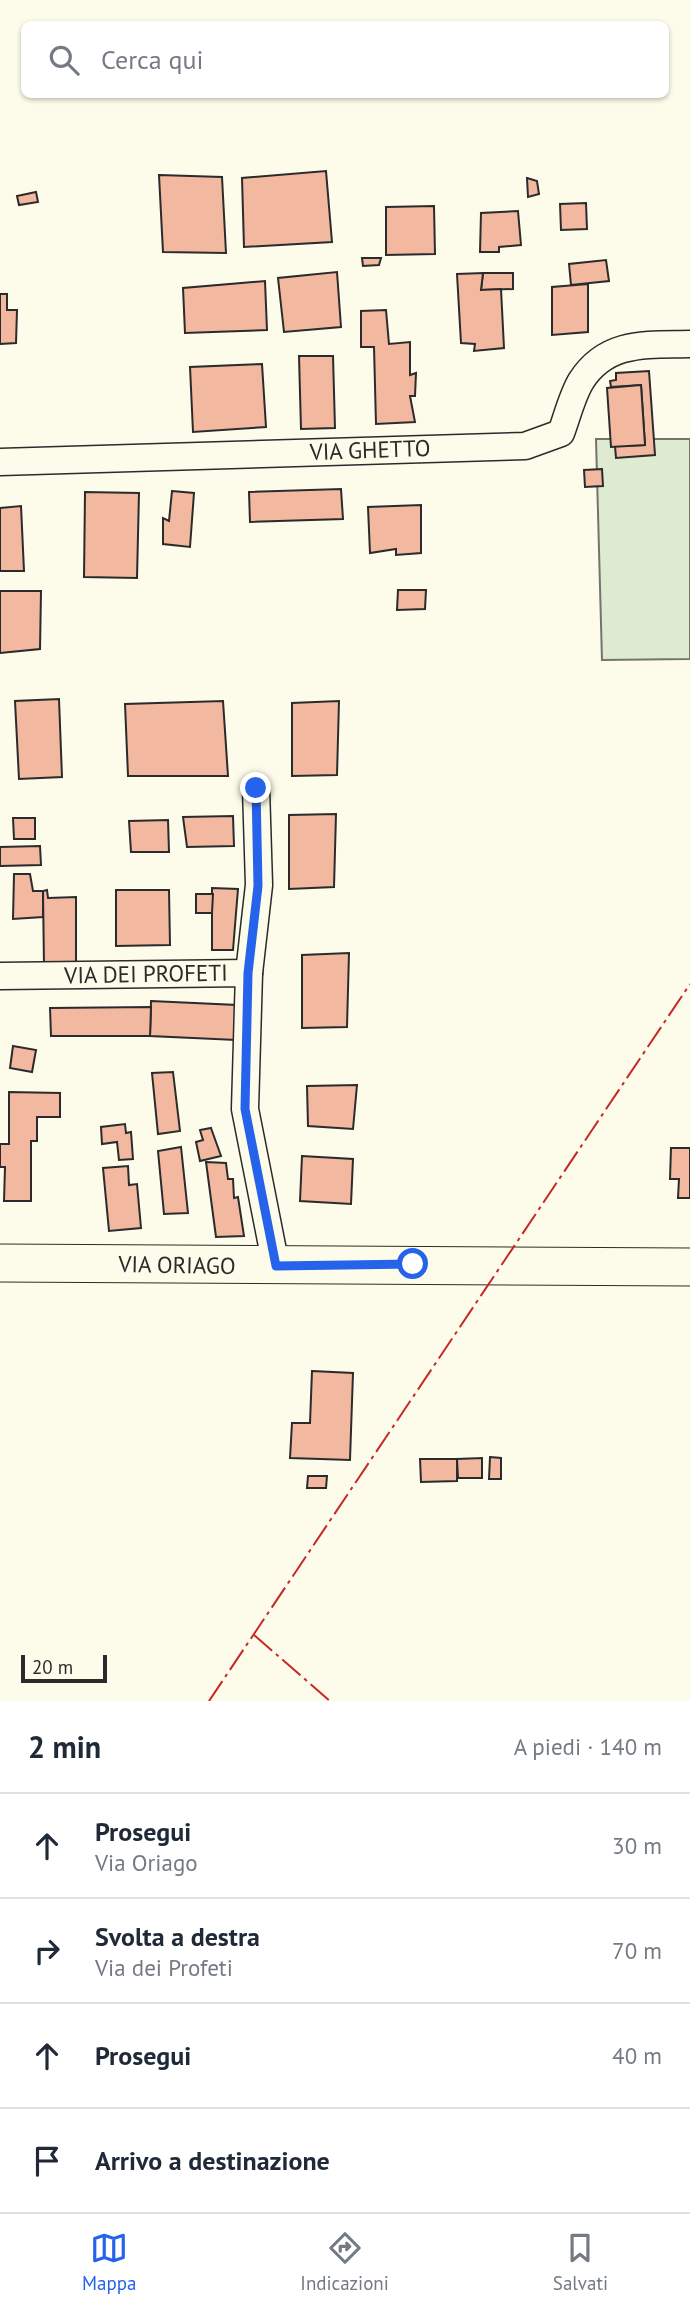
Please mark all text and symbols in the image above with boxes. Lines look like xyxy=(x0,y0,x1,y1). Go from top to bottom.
search box xyxy=(21,21,669,98)
icon: search xyxy=(45,41,83,79)
text: Cerca qui xyxy=(101,43,204,76)
street label: VIA GHETTO xyxy=(308,433,431,466)
route end xyxy=(240,772,271,803)
street label: VIA DEI PROFETI xyxy=(63,958,228,989)
route start xyxy=(397,1248,428,1279)
street label: VIA ORIAGO xyxy=(117,1249,236,1280)
scale bar xyxy=(21,1652,107,1684)
text: 20 m xyxy=(32,1655,73,1679)
text: 2 min xyxy=(28,1727,101,1766)
text: A piedi · 140 m xyxy=(514,1732,662,1761)
text: Prosegui xyxy=(95,1815,191,1848)
icon: ahead xyxy=(28,1827,66,1865)
text: 30 m xyxy=(612,1831,662,1860)
text: Via Oriago xyxy=(95,1848,198,1877)
text: Svolta a destra xyxy=(95,1920,260,1953)
icon: right xyxy=(28,1932,66,1970)
text: 70 m xyxy=(612,1936,662,1965)
text: Via dei Profeti xyxy=(95,1953,233,1982)
icon: ahead xyxy=(28,2037,66,2075)
text: Prosegui xyxy=(95,2039,191,2072)
text: 40 m xyxy=(612,2041,662,2070)
icon: arrive xyxy=(28,2142,66,2180)
text: Arrivo a destinazione xyxy=(95,2144,330,2177)
tab: Mappa xyxy=(82,2229,136,2295)
tab: Indicazioni xyxy=(300,2229,389,2295)
tab: Salvati xyxy=(553,2229,608,2295)

